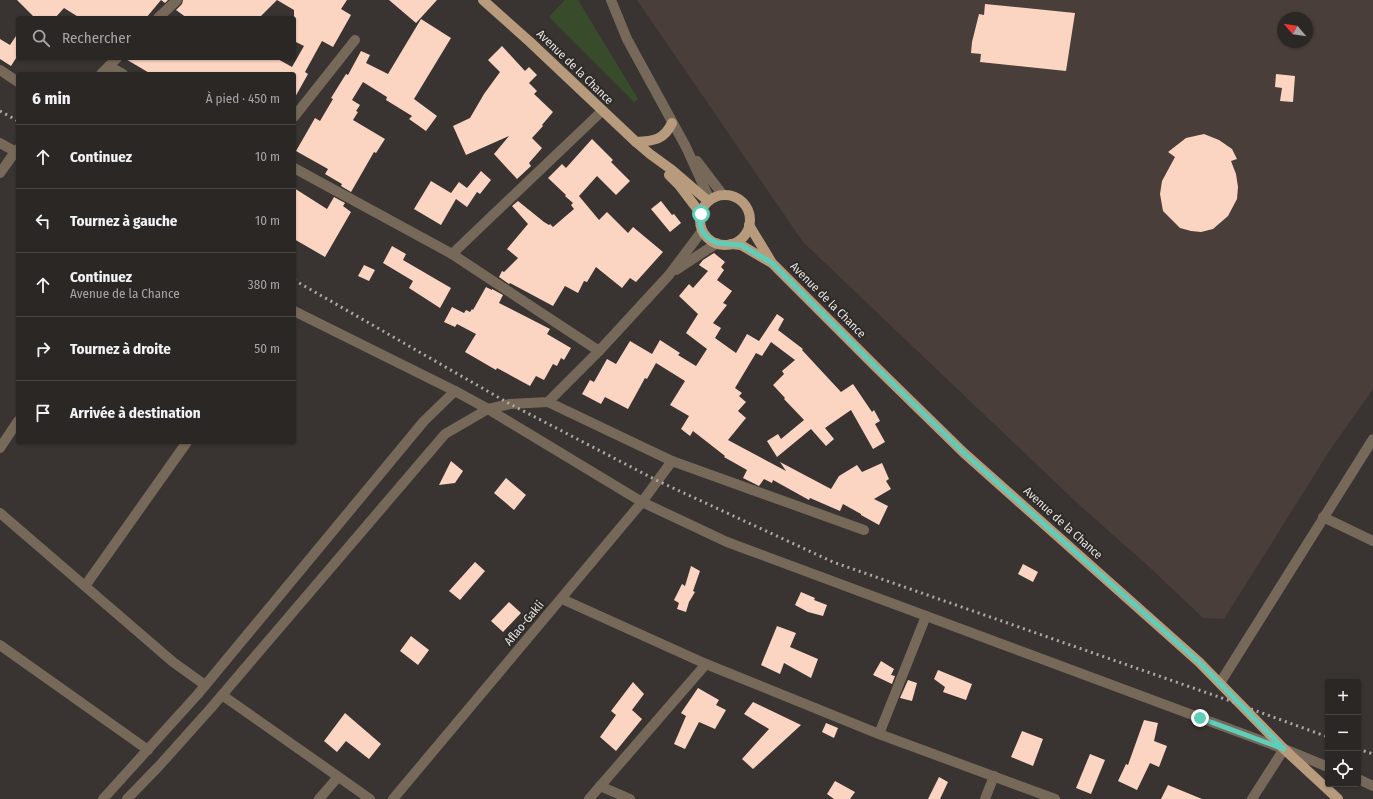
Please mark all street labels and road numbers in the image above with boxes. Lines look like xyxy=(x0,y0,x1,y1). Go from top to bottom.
street label: Avenue de la Chance xyxy=(534,27,616,107)
street label: Avenue de la Chance xyxy=(787,259,869,341)
street label: Avenue de la Chance xyxy=(1021,484,1105,562)
street label: Aflao-Gakli xyxy=(501,598,547,648)

